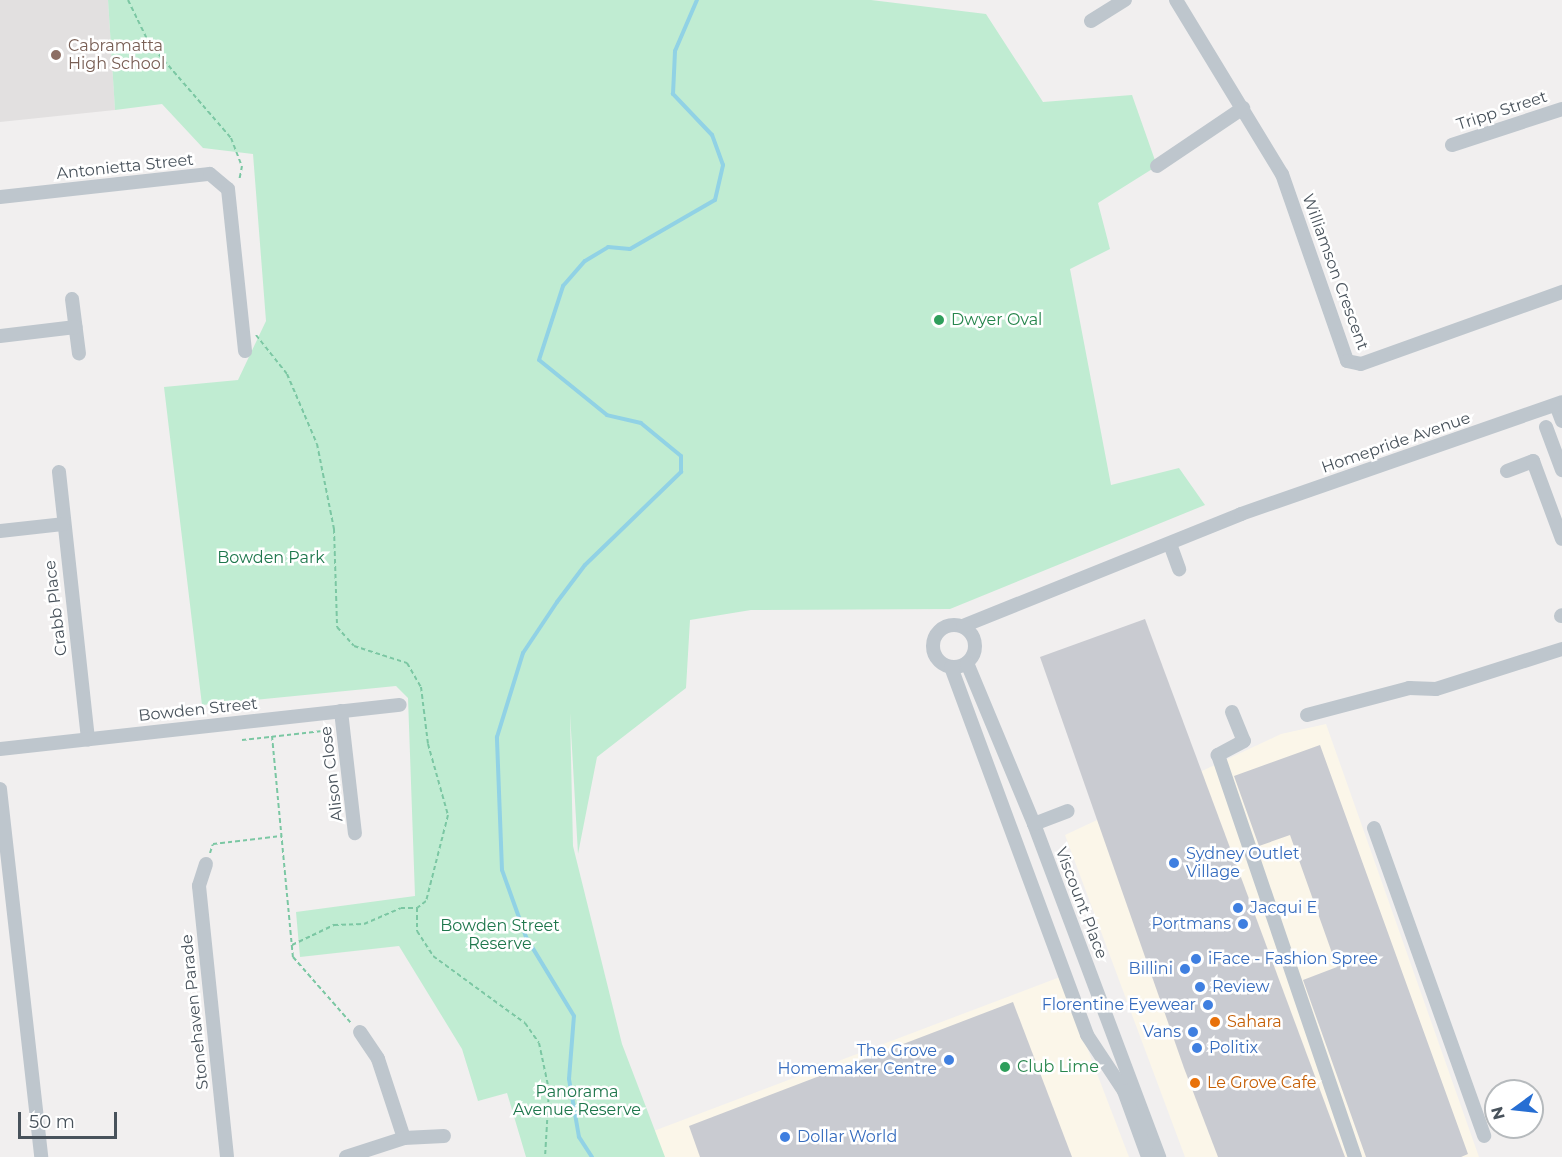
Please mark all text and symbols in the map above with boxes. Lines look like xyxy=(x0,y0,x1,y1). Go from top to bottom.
place label: Cabramatta High School xyxy=(68,36,165,74)
marker: Cabramatta High School xyxy=(49,48,63,62)
street label: Tripp Street xyxy=(1454,87,1550,135)
street label: Antonietta Street xyxy=(55,150,195,184)
street label: Williamson Crescent xyxy=(1298,191,1372,353)
place label: Dwyer Oval xyxy=(951,310,1042,330)
marker: Dwyer Oval xyxy=(932,313,946,327)
street label: Homepride Avenue xyxy=(1319,408,1473,478)
park label: Bowden Park xyxy=(217,548,325,568)
street label: Crabb Place xyxy=(41,559,71,657)
street label: Bowden Street xyxy=(138,694,258,726)
street label: Alison Close xyxy=(317,725,347,823)
place label: Sydney Outlet Village xyxy=(1186,844,1299,882)
street label: Viscount Place xyxy=(1051,845,1111,961)
marker: Sydney Outlet Village xyxy=(1167,856,1181,870)
place label: Jacqui E xyxy=(1250,898,1317,918)
marker: Jacqui E xyxy=(1231,901,1245,915)
place label: Portmans xyxy=(1151,914,1231,934)
park label: Bowden Street Reserve xyxy=(440,916,560,954)
marker: Portmans xyxy=(1236,917,1250,931)
street label: Stonehaven Parade xyxy=(177,933,213,1091)
place label: iFace - Fashion Spree xyxy=(1208,949,1378,969)
marker: iFace - Fashion Spree xyxy=(1189,952,1203,966)
place label: Billini xyxy=(1129,959,1173,979)
marker: Billini xyxy=(1178,962,1192,976)
place label: Review xyxy=(1212,977,1270,997)
marker: Review xyxy=(1193,980,1207,994)
place label: Florentine Eyewear xyxy=(1042,995,1196,1015)
marker: Florentine Eyewear xyxy=(1201,998,1215,1012)
place label: Sahara xyxy=(1227,1012,1282,1032)
marker: Sahara xyxy=(1208,1015,1222,1029)
place label: Vans xyxy=(1143,1022,1181,1042)
marker: Vans xyxy=(1186,1025,1200,1039)
place label: Politix xyxy=(1209,1038,1258,1058)
place label: The Grove Homemaker Centre xyxy=(778,1041,937,1079)
marker: Politix xyxy=(1190,1041,1204,1055)
marker: The Grove Homemaker Centre xyxy=(942,1053,956,1067)
place label: Club Lime xyxy=(1017,1057,1099,1077)
marker: Club Lime xyxy=(998,1060,1012,1074)
place label: Le Grove Cafe xyxy=(1207,1073,1316,1093)
marker: Le Grove Cafe xyxy=(1188,1076,1202,1090)
north arrow xyxy=(1484,1079,1544,1139)
park label: Panorama Avenue Reserve xyxy=(513,1082,641,1120)
scale bar xyxy=(21,1100,120,1138)
text: N xyxy=(1487,1105,1509,1122)
text: 50 m xyxy=(29,1111,75,1133)
place label: Dollar World xyxy=(797,1127,897,1147)
marker: Dollar World xyxy=(778,1130,792,1144)

